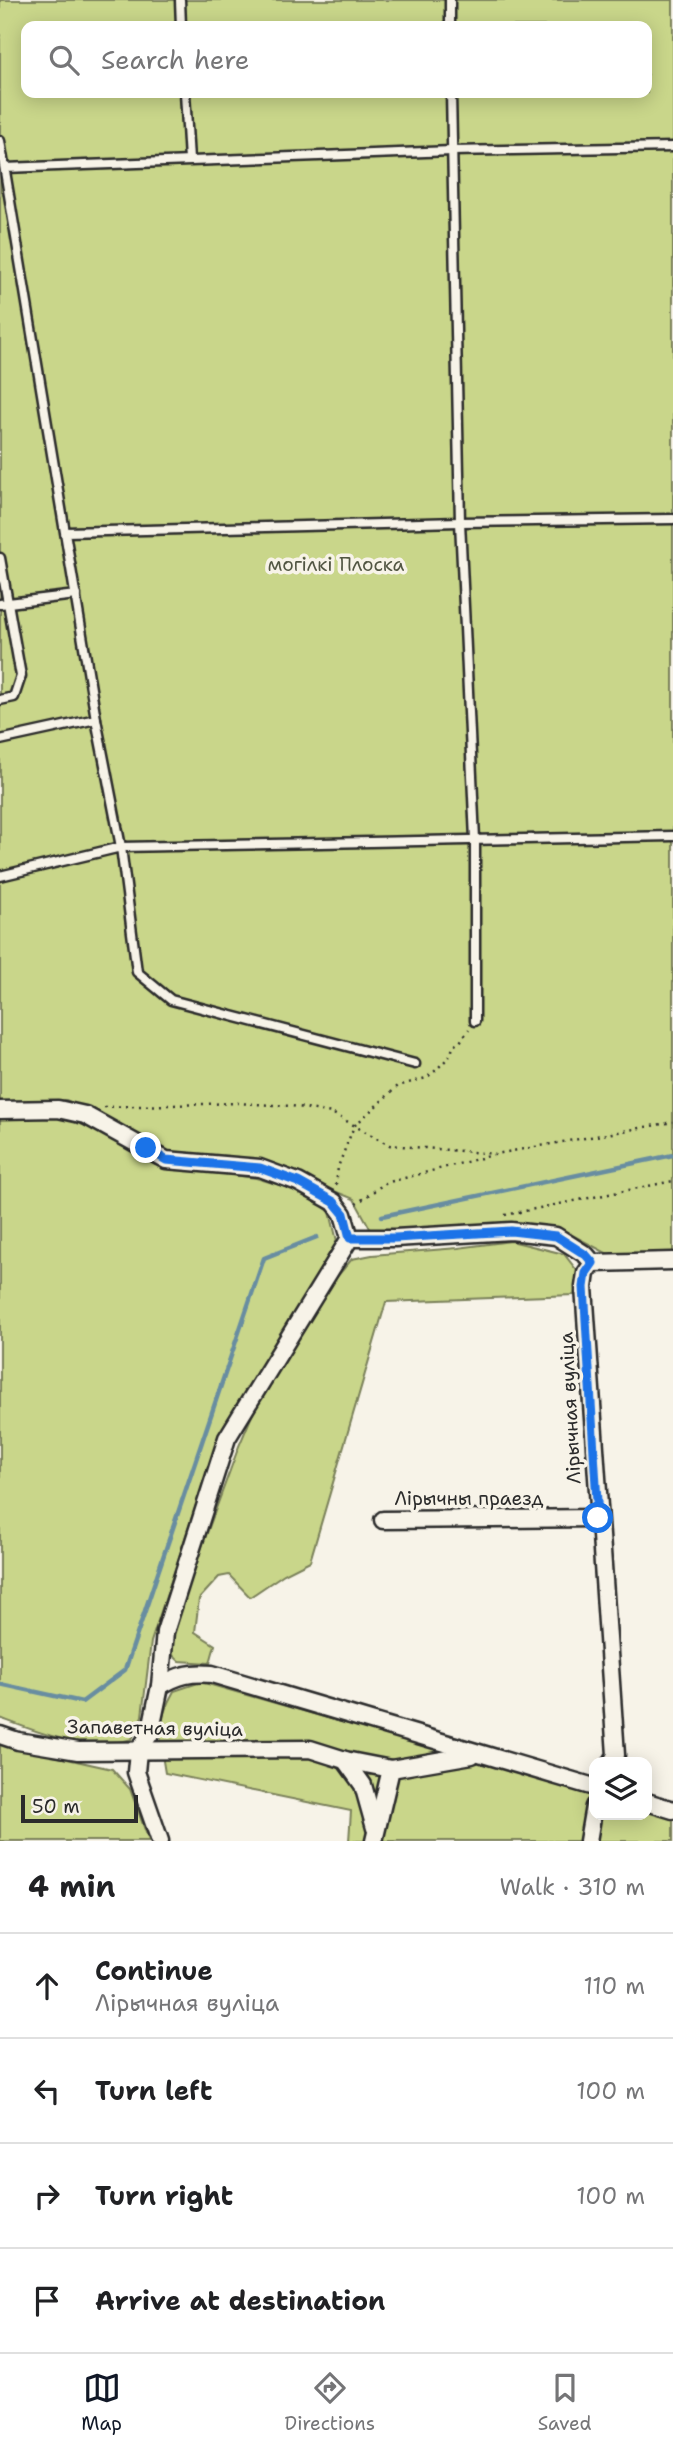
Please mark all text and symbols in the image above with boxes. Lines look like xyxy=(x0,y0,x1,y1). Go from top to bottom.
search box xyxy=(21,21,652,98)
icon: search xyxy=(45,41,83,79)
text: Search here xyxy=(101,42,250,77)
park label: могілкі Плоска xyxy=(268,552,405,577)
route end xyxy=(130,1132,161,1163)
street label: Лірычная вуліца xyxy=(554,1331,586,1485)
street label: Лірычны праезд xyxy=(394,1486,544,1511)
route start xyxy=(582,1502,613,1533)
street label: Запаветная вуліца xyxy=(67,1714,243,1742)
map controls xyxy=(589,1757,652,1820)
button: layers xyxy=(589,1757,652,1820)
scale bar xyxy=(21,1792,138,1824)
text: 50 m xyxy=(32,1794,80,1819)
text: 4 min xyxy=(28,1866,115,1907)
text: Walk · 310 m xyxy=(500,1872,645,1902)
text: Continue xyxy=(95,1953,213,1988)
icon: ahead xyxy=(28,1967,66,2005)
text: 110 m xyxy=(583,1971,645,2001)
text: Лірычная вуліца xyxy=(95,1988,279,2018)
icon: left xyxy=(28,2072,66,2110)
text: Turn left xyxy=(95,2073,212,2108)
text: 100 m xyxy=(576,2076,645,2106)
icon: right xyxy=(28,2177,66,2215)
text: Turn right xyxy=(95,2178,233,2213)
text: 100 m xyxy=(576,2181,645,2211)
icon: arrive xyxy=(28,2282,66,2320)
text: Arrive at destination xyxy=(95,2283,385,2318)
tab: Map xyxy=(81,2369,122,2436)
tab: Directions xyxy=(285,2369,375,2436)
tab: Saved xyxy=(538,2369,592,2436)

